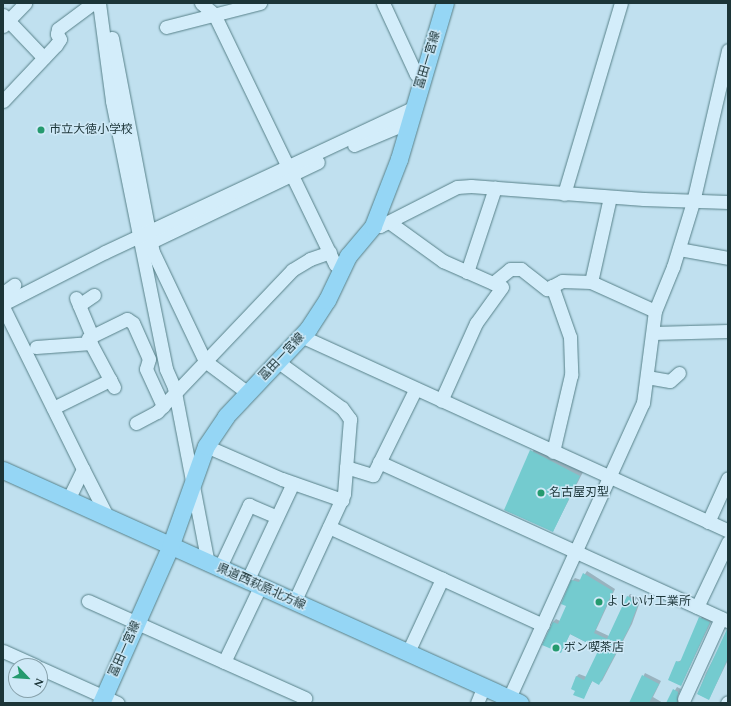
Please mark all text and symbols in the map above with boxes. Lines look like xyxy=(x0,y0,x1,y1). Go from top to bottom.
street label: 冨田一宮線 xyxy=(412,29,444,91)
place label: 市立大徳小学校 xyxy=(49,123,133,137)
marker: 市立大徳小学校 xyxy=(36,125,46,135)
street label: 冨田一宮線 xyxy=(256,330,308,384)
place label: 名古屋刃型 xyxy=(549,486,609,500)
marker: 名古屋刃型 xyxy=(536,488,546,498)
street label: 県道西萩原北方線 xyxy=(214,561,308,613)
place label: よしいけ工業所 xyxy=(607,595,691,609)
marker: よしいけ工業所 xyxy=(594,597,604,607)
street label: 冨田一宮線 xyxy=(106,619,144,679)
place label: ボン喫茶店 xyxy=(564,641,624,655)
marker: ボン喫茶店 xyxy=(551,643,561,653)
north arrow xyxy=(8,658,48,698)
text: N xyxy=(29,675,48,691)

